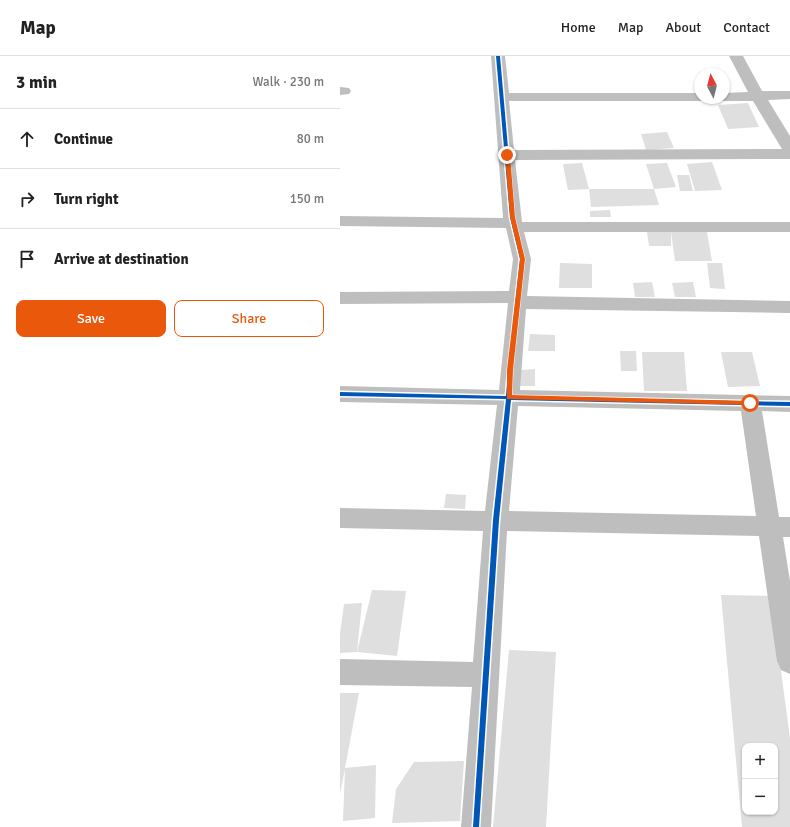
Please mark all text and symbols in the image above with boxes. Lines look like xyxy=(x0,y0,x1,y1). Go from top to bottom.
text: Map xyxy=(20,16,56,40)
text: Home xyxy=(561,19,596,36)
text: Map xyxy=(618,19,643,36)
text: About xyxy=(665,19,701,36)
text: Contact xyxy=(723,19,770,36)
north arrow xyxy=(694,68,730,104)
text: 3 min xyxy=(16,72,57,93)
text: Walk · 230 m xyxy=(253,74,324,90)
icon: ahead xyxy=(16,128,38,150)
text: Continue xyxy=(54,130,113,148)
text: 80 m xyxy=(297,131,324,147)
route end xyxy=(498,146,516,164)
icon: right xyxy=(16,188,38,210)
text: Turn right xyxy=(54,190,119,208)
text: 150 m xyxy=(290,191,324,207)
icon: arrive xyxy=(16,248,38,270)
text: Arrive at destination xyxy=(54,250,189,268)
button: Save xyxy=(16,300,166,337)
button: Share xyxy=(174,300,324,337)
route start xyxy=(741,394,759,412)
map controls xyxy=(742,743,778,815)
button: + xyxy=(742,743,778,779)
button: − xyxy=(742,779,778,815)

